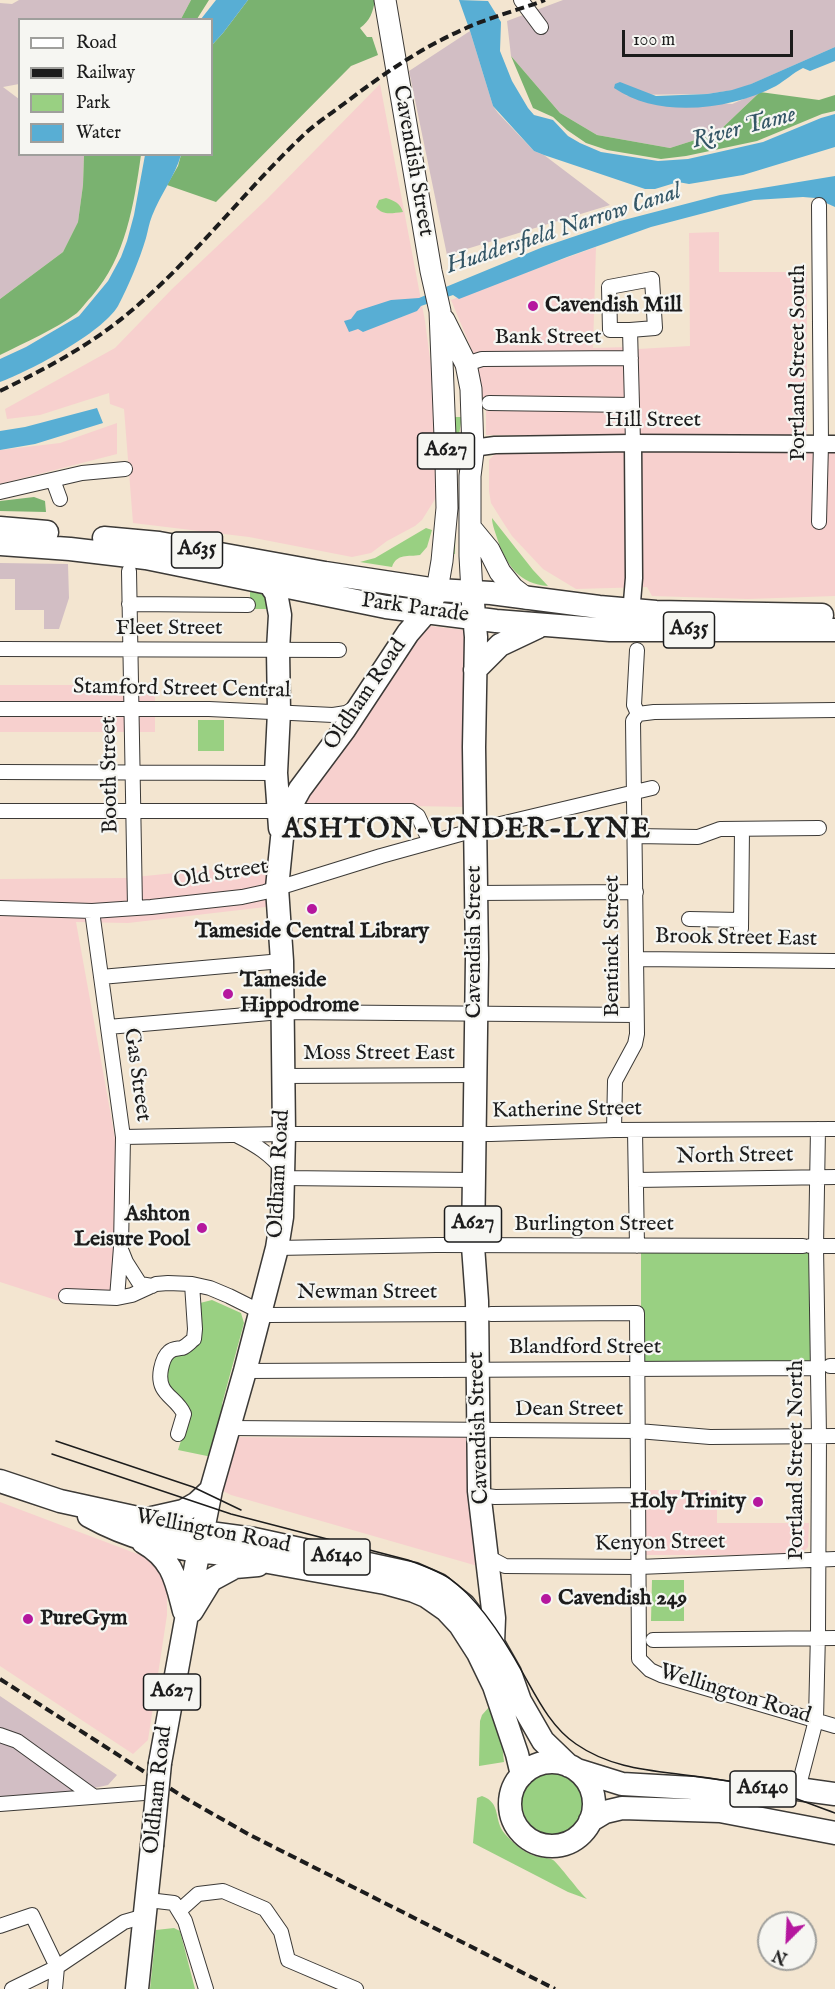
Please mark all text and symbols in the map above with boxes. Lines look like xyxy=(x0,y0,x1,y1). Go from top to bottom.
legend xyxy=(18,18,213,156)
scale bar xyxy=(625,18,796,56)
text: 100 m xyxy=(633,29,675,52)
text: Road xyxy=(76,32,117,55)
text: Railway xyxy=(76,62,135,85)
street label: Cavendish Street xyxy=(386,83,438,239)
text: Park xyxy=(76,92,110,115)
water label: River Tame xyxy=(689,101,799,157)
text: Water xyxy=(76,122,121,145)
water label: Huddersfield Narrow Canal xyxy=(443,178,685,282)
street label: Portland Street South xyxy=(786,265,812,461)
place label: Cavendish Mill xyxy=(545,293,682,319)
marker: Cavendish Mill xyxy=(526,299,540,313)
street label: Bank Street xyxy=(494,325,602,351)
street label: Hill Street xyxy=(605,408,701,434)
road number: A627 xyxy=(418,433,474,469)
road number: A635 xyxy=(172,532,222,568)
street label: Park Parade xyxy=(360,588,470,630)
road number: A635 xyxy=(664,612,714,648)
street label: Fleet Street xyxy=(115,616,223,642)
street label: Oldham Road xyxy=(319,634,413,756)
street label: Stamford Street Central xyxy=(73,675,291,705)
street label: Booth Street xyxy=(97,716,125,834)
district label: ASHTON-UNDER-LYNE xyxy=(282,814,652,848)
street label: Old Street xyxy=(172,855,270,895)
street label: Cavendish Street xyxy=(462,866,488,1018)
street label: Bentinck Street xyxy=(600,875,626,1017)
marker: Tameside Central Library xyxy=(305,902,319,916)
place label: Tameside Central Library xyxy=(195,919,429,945)
street label: Brook Street East xyxy=(655,924,817,954)
place label: Tameside Hippodrome xyxy=(240,968,359,1020)
marker: Tameside Hippodrome xyxy=(221,987,235,1001)
street label: Gas Street xyxy=(116,1027,156,1123)
street label: Moss Street East xyxy=(303,1041,455,1067)
street label: Katherine Street xyxy=(492,1096,642,1126)
street label: Oldham Road xyxy=(263,1109,297,1239)
street label: North Street xyxy=(676,1143,794,1171)
place label: Ashton Leisure Pool xyxy=(74,1202,190,1254)
road number: A627 xyxy=(444,1206,502,1242)
street label: Burlington Street xyxy=(514,1212,674,1238)
marker: Ashton Leisure Pool xyxy=(195,1221,209,1235)
street label: Newman Street xyxy=(297,1280,437,1306)
street label: Blandford Street xyxy=(509,1335,661,1361)
street label: Cavendish Street xyxy=(464,1351,496,1505)
street label: Portland Street North xyxy=(784,1360,810,1560)
street label: Dean Street xyxy=(515,1397,623,1423)
place label: Holy Trinity xyxy=(630,1489,746,1515)
marker: Holy Trinity xyxy=(751,1495,765,1509)
street label: Wellington Road xyxy=(133,1504,293,1560)
street label: Kenyon Street xyxy=(594,1530,726,1558)
road number: A6140 xyxy=(304,1539,370,1575)
place label: Cavendish 249 xyxy=(558,1586,687,1612)
marker: Cavendish 249 xyxy=(539,1592,553,1606)
place label: PureGym xyxy=(40,1606,128,1632)
marker: PureGym xyxy=(21,1612,35,1626)
street label: Wellington Road xyxy=(656,1659,814,1731)
road number: A627 xyxy=(144,1674,201,1710)
street label: Oldham Road xyxy=(139,1725,179,1855)
road number: A6140 xyxy=(730,1771,796,1807)
north arrow xyxy=(757,1911,817,1971)
text: N xyxy=(770,1944,791,1968)

